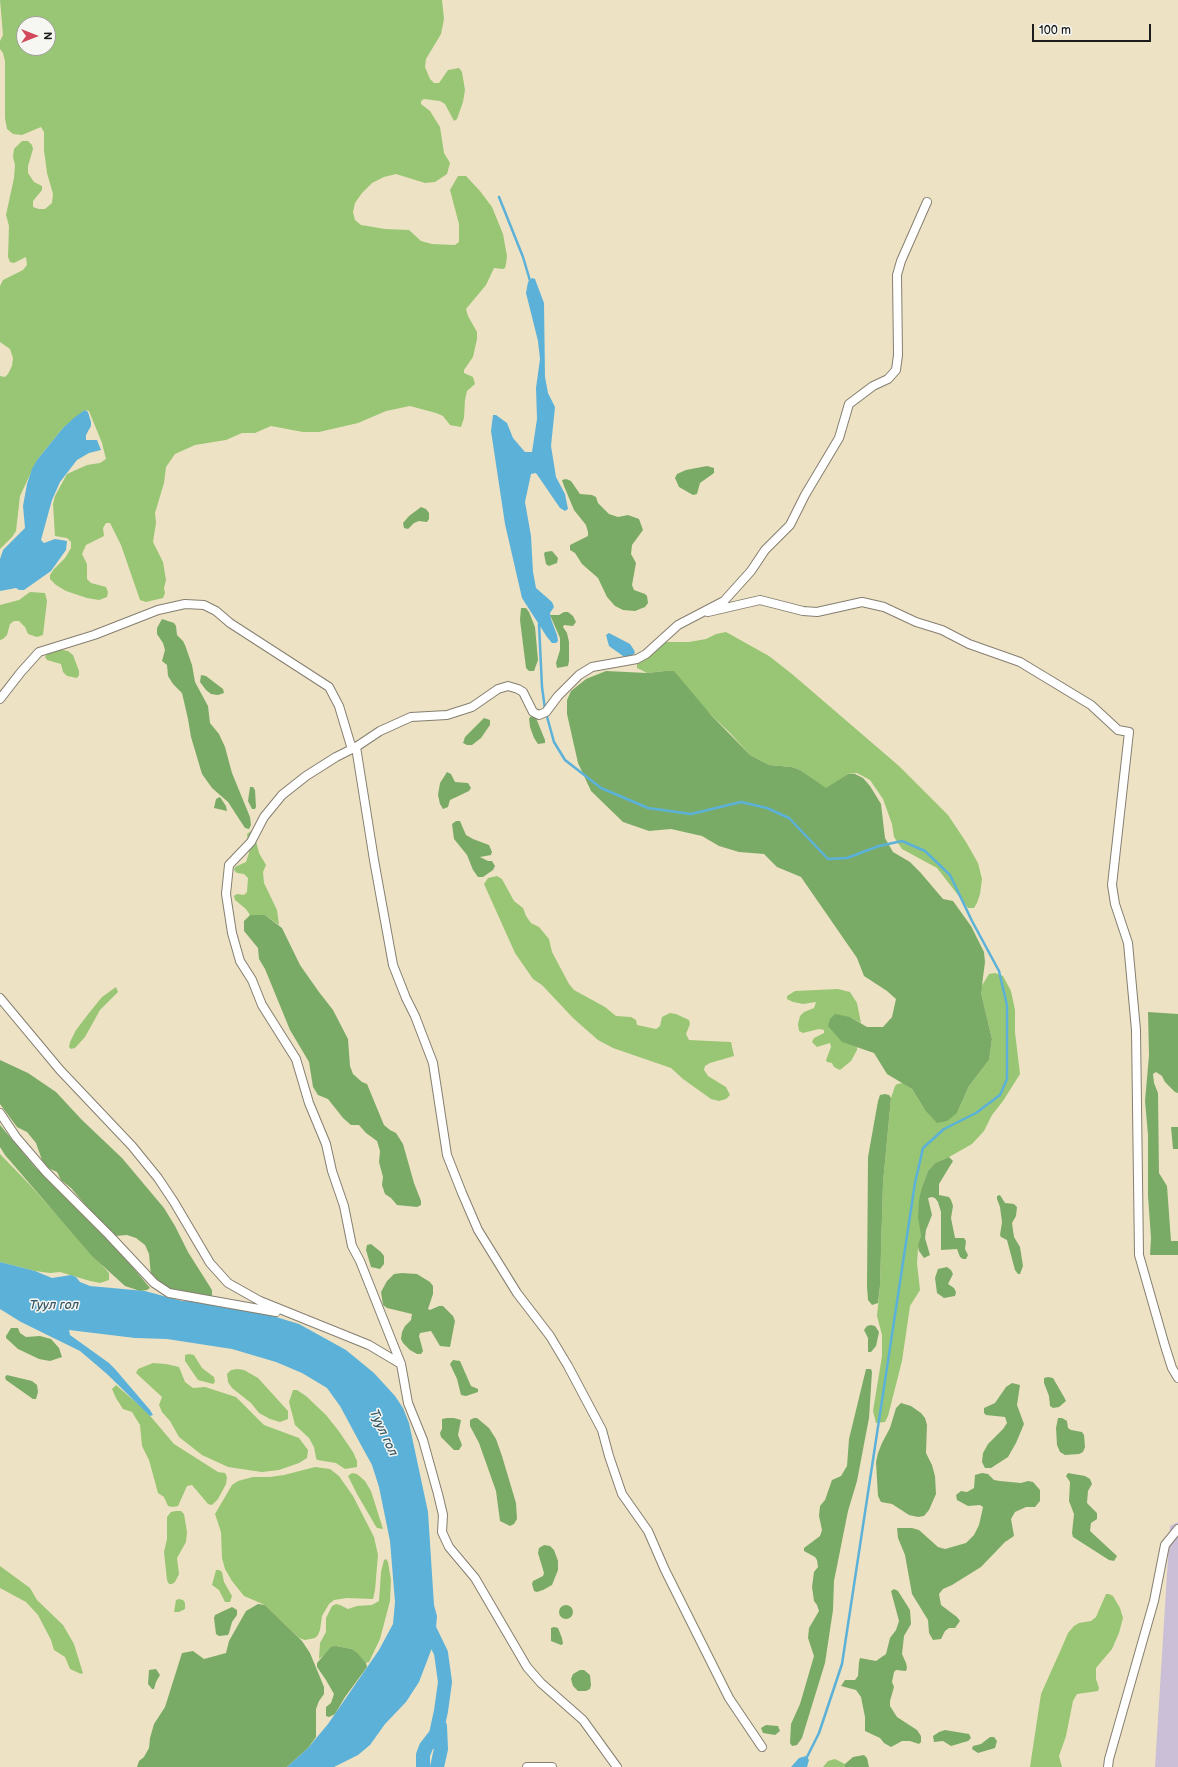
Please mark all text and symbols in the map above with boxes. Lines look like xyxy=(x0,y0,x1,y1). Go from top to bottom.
north arrow xyxy=(16,16,56,56)
scale bar xyxy=(1034,16,1153,42)
text: 100 m xyxy=(1039,23,1071,38)
text: N xyxy=(41,32,54,40)
water label: Туул гол xyxy=(29,1298,79,1314)
water label: Туул гол xyxy=(365,1407,401,1459)

